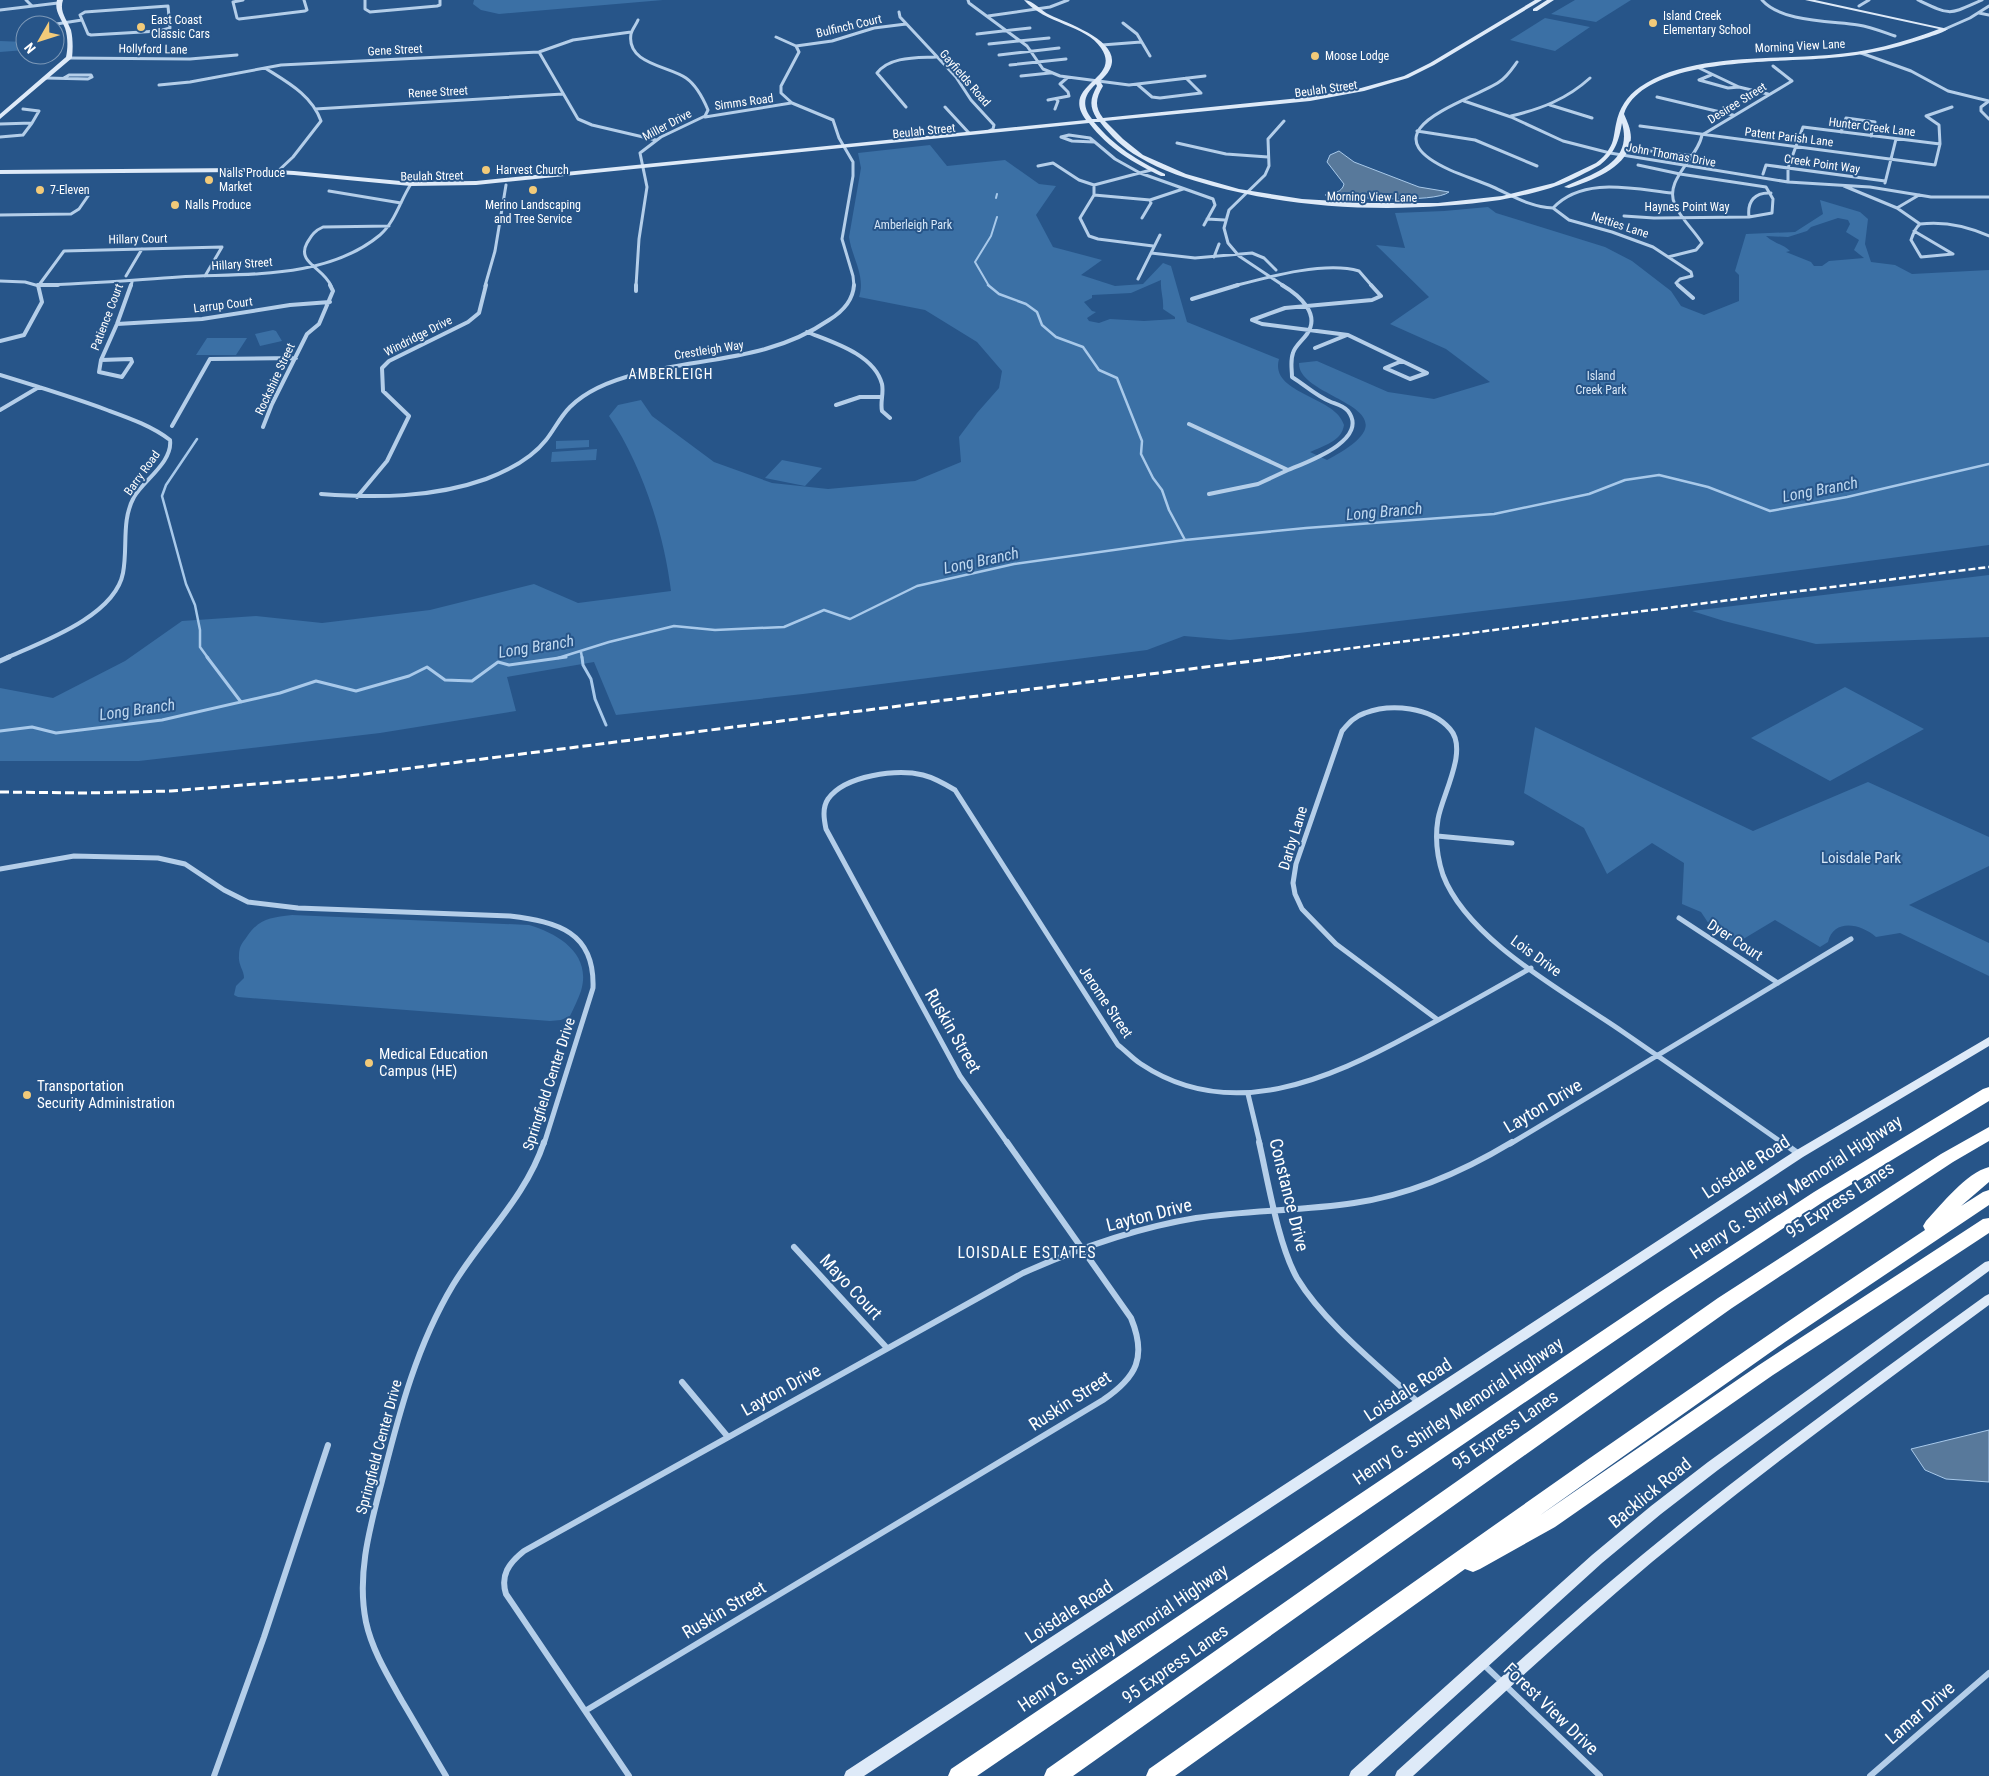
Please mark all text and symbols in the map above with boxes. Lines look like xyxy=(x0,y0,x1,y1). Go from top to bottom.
place label: Island Creek Elementary School xyxy=(1663,9,1751,37)
street label: Bulfinch Court xyxy=(815,12,884,40)
place label: East Coast Classic Cars xyxy=(151,13,210,41)
north arrow xyxy=(15,15,65,65)
marker: Island Creek Elementary School xyxy=(1647,17,1659,29)
marker: East Coast Classic Cars xyxy=(135,21,147,33)
street label: Morning View Lane xyxy=(1755,37,1846,55)
text: N xyxy=(21,40,39,57)
street label: Hollyford Lane xyxy=(118,41,188,57)
street label: Gene Street xyxy=(367,42,423,58)
street label: Gayfields Road xyxy=(937,47,993,109)
place label: Moose Lodge xyxy=(1325,49,1390,63)
marker: Moose Lodge xyxy=(1309,50,1321,62)
street label: Beulah Street xyxy=(1294,78,1359,100)
street label: Desiree Street xyxy=(1705,79,1769,127)
street label: Renee Street xyxy=(408,83,469,101)
street label: Simms Road xyxy=(714,91,774,113)
street label: Miller Drive xyxy=(640,106,694,144)
street label: Hunter Creek Lane xyxy=(1828,115,1917,139)
street label: Beulah Street xyxy=(892,121,957,141)
street label: Patent Parish Lane xyxy=(1744,125,1835,149)
street label: John Thomas Drive xyxy=(1625,140,1717,170)
street label: Creek Point Way xyxy=(1783,152,1861,176)
place label: Harvest Church xyxy=(496,163,569,177)
marker: Harvest Church xyxy=(480,164,492,176)
place label: Nalls Produce Market xyxy=(219,166,285,194)
street label: Beulah Street xyxy=(400,168,464,184)
marker: Nalls Produce Market xyxy=(203,174,215,186)
place label: 7-Eleven xyxy=(50,183,90,197)
marker: 7-Eleven xyxy=(34,184,46,196)
marker: Merino Landscaping and Tree Service xyxy=(527,184,539,196)
street label: Morning View Lane xyxy=(1327,189,1418,205)
place label: Nalls Produce xyxy=(185,198,251,212)
place label: Merino Landscaping and Tree Service xyxy=(485,198,581,226)
marker: Nalls Produce xyxy=(169,199,181,211)
street label: Haynes Point Way xyxy=(1645,200,1729,214)
street label: Netties Lane xyxy=(1589,209,1651,241)
park label: Amberleigh Park xyxy=(874,218,953,232)
street label: Hillary Court xyxy=(108,231,168,247)
street label: Hillary Street xyxy=(211,255,273,273)
street label: Patience Court xyxy=(88,281,126,352)
street label: Larrup Court xyxy=(193,294,254,316)
street label: Windridge Drive xyxy=(382,313,455,359)
street label: Crestleigh Way xyxy=(673,338,745,362)
street label: Rockshire Street xyxy=(252,341,298,417)
district label: AMBERLEIGH xyxy=(629,366,713,382)
park label: Island Creek Park xyxy=(1575,369,1627,397)
street label: Barry Road xyxy=(121,448,163,498)
water label: Long Branch xyxy=(1781,473,1859,506)
water label: Long Branch xyxy=(1345,499,1423,524)
water label: Long Branch xyxy=(942,543,1020,578)
water label: Long Branch xyxy=(497,631,575,662)
water label: Long Branch xyxy=(98,695,176,724)
street label: Darby Lane xyxy=(1275,804,1311,872)
park label: Loisdale Park xyxy=(1821,849,1901,867)
street label: Dyer Court xyxy=(1704,915,1766,965)
street label: Lois Drive xyxy=(1507,932,1565,980)
street label: Jerome Street xyxy=(1075,962,1137,1042)
street label: Ruskin Street xyxy=(921,985,986,1077)
street label: Springfield Center Drive xyxy=(519,1015,579,1153)
place label: Medical Education Campus (HE) xyxy=(379,1045,488,1080)
marker: Medical Education Campus (HE) xyxy=(363,1057,375,1069)
street label: Layton Drive xyxy=(1500,1074,1586,1137)
place label: Transportation Security Administration xyxy=(37,1077,175,1112)
marker: Transportation Security Administration xyxy=(21,1089,33,1101)
street label: Henry G. Shirley Memorial Highway xyxy=(1686,1110,1906,1263)
street label: Loisdale Road xyxy=(1698,1130,1794,1203)
street label: Constance Drive xyxy=(1265,1136,1314,1254)
street label: 95 Express Lanes xyxy=(1782,1157,1898,1242)
street label: Layton Drive xyxy=(1104,1194,1194,1235)
district label: LOISDALE ESTATES xyxy=(957,1243,1097,1262)
street label: Mayo Court xyxy=(816,1250,887,1324)
street label: Henry G. Shirley Memorial Highway xyxy=(1349,1332,1567,1489)
street label: Loisdale Road xyxy=(1360,1353,1456,1426)
street label: Layton Drive xyxy=(737,1359,824,1420)
street label: Ruskin Street xyxy=(1025,1366,1115,1435)
street label: Springfield Center Drive xyxy=(352,1378,406,1516)
street label: 95 Express Lanes xyxy=(1448,1385,1562,1474)
street label: Backlick Road xyxy=(1604,1453,1695,1532)
street label: Henry G. Shirley Memorial Highway xyxy=(1014,1559,1232,1716)
street label: Loisdale Road xyxy=(1021,1575,1117,1648)
street label: Ruskin Street xyxy=(678,1576,769,1643)
street label: 95 Express Lanes xyxy=(1118,1619,1232,1708)
street label: Forest View Drive xyxy=(1500,1658,1603,1759)
street label: Lamar Drive xyxy=(1881,1677,1959,1748)

